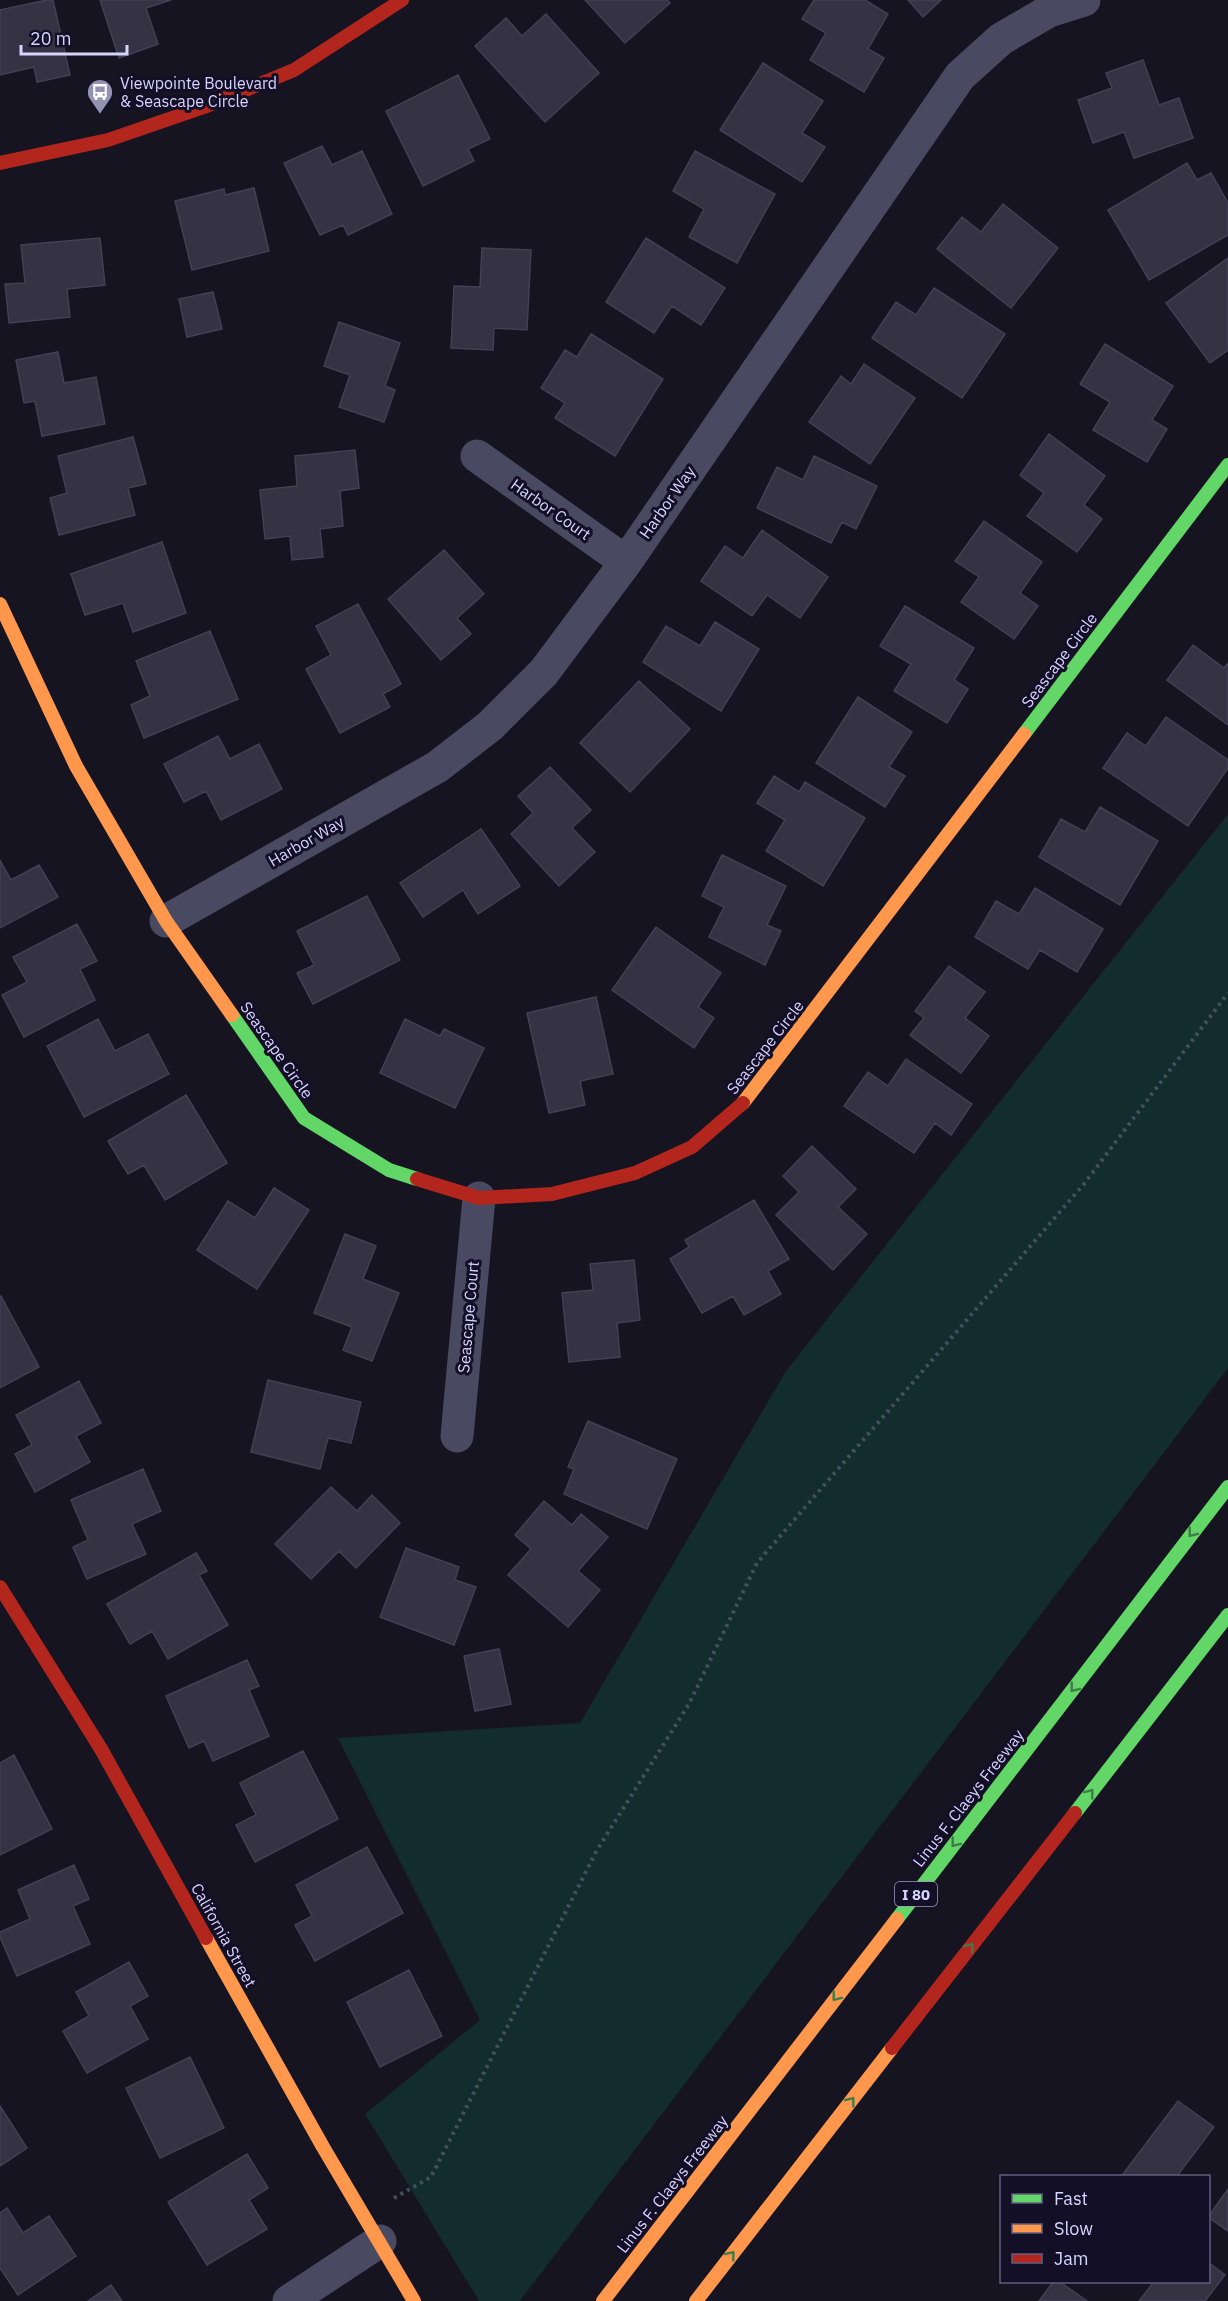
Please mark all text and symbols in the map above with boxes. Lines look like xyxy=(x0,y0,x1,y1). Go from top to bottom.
scale bar xyxy=(21,18,128,56)
text: 20 m xyxy=(30,27,72,50)
place label: Viewpointe Boulevard & Seascape Circle xyxy=(120,73,277,111)
bus stop icon: Viewpointe Boulevard & Seascape Circle xyxy=(85,77,115,115)
street label: Harbor Way xyxy=(635,462,699,542)
street label: Harbor Court xyxy=(507,474,595,544)
street label: Seascape Circle xyxy=(1017,608,1101,711)
street label: Harbor Way xyxy=(265,811,347,871)
street label: Seascape Circle xyxy=(722,996,808,1098)
street label: Seascape Circle xyxy=(236,998,318,1103)
street label: Seascape Court xyxy=(453,1260,483,1374)
one-way arrow xyxy=(1189,1527,1200,1538)
one-way arrow xyxy=(1070,1681,1081,1692)
street label: Linus F. Claeys Freeway xyxy=(908,1725,1028,1871)
one-way arrow xyxy=(1083,1788,1094,1799)
one-way arrow xyxy=(951,1836,962,1847)
street label: California Street xyxy=(187,1879,261,1991)
road number: I 80 xyxy=(895,1882,937,1906)
one-way arrow xyxy=(963,1942,974,1953)
one-way arrow xyxy=(833,1991,844,2002)
one-way arrow xyxy=(843,2096,854,2107)
street label: Linus F. Claeys Freeway xyxy=(612,2111,732,2257)
legend xyxy=(1000,2175,1210,2283)
text: Fast xyxy=(1054,2187,1088,2210)
text: Slow xyxy=(1054,2217,1093,2240)
text: Jam xyxy=(1054,2247,1089,2270)
one-way arrow xyxy=(724,2250,735,2261)

